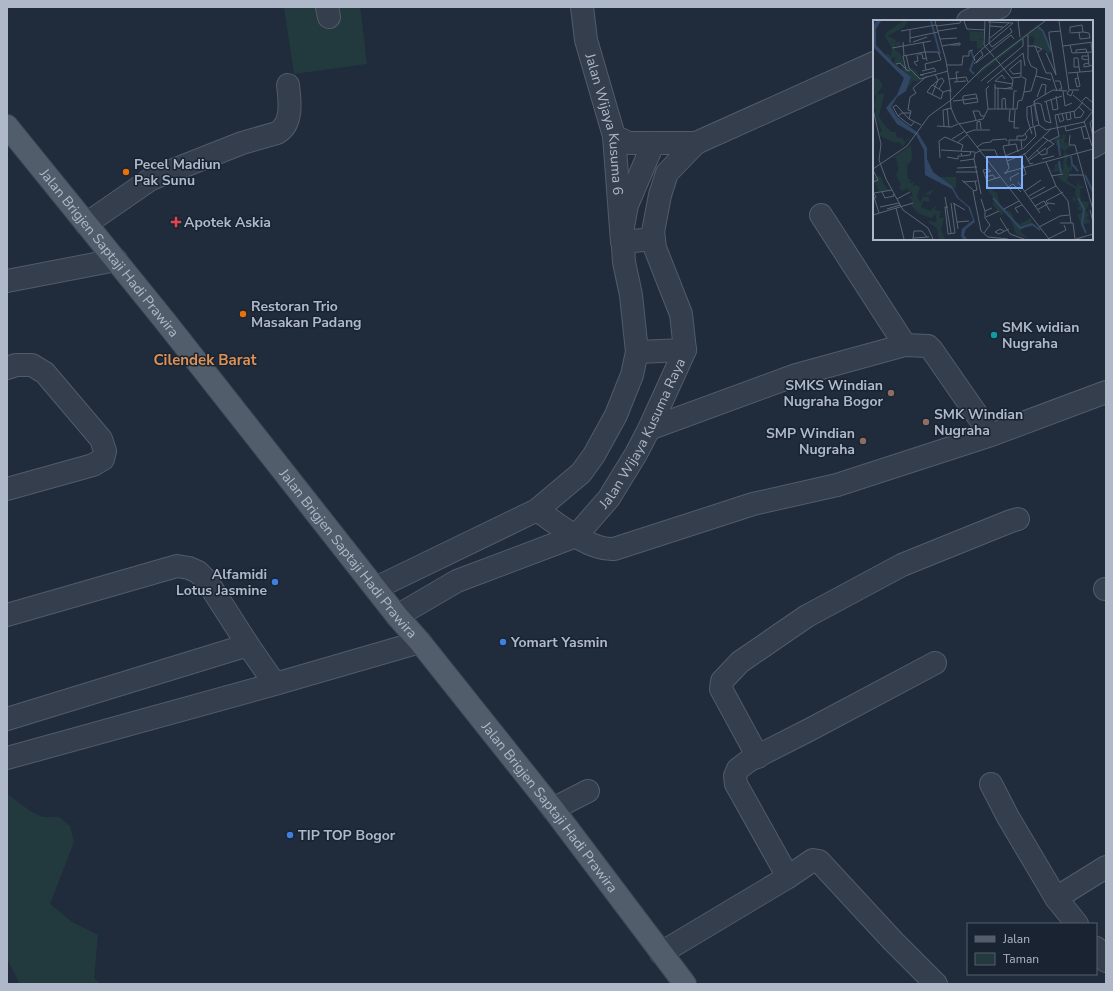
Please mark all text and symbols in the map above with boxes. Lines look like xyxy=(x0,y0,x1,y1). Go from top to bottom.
inset map xyxy=(873,20,1093,240)
street label: Jalan Wijaya Kusuma 6 xyxy=(580,50,627,196)
place label: Pecel Madiun Pak Sunu xyxy=(134,155,221,190)
street label: Jalan Brigjen Saptaji Hadi Prawira xyxy=(35,164,183,341)
marker: Pecel Madiun Pak Sunu xyxy=(121,167,131,177)
place label: Apotek Askia xyxy=(184,213,271,232)
marker: Apotek Askia xyxy=(171,217,181,227)
place label: Restoran Trio Masakan Padang xyxy=(251,297,362,332)
marker: Restoran Trio Masakan Padang xyxy=(238,309,248,319)
place label: SMK widian Nugraha xyxy=(1002,318,1079,353)
marker: SMK widian Nugraha xyxy=(989,330,999,340)
district label: Cilendek Barat xyxy=(153,350,257,370)
street label: Jalan Wijaya Kusuma Raya xyxy=(594,355,690,514)
place label: SMKS Windian Nugraha Bogor xyxy=(784,376,884,411)
marker: SMKS Windian Nugraha Bogor xyxy=(886,388,896,398)
place label: SMK Windian Nugraha xyxy=(934,405,1023,440)
marker: SMK Windian Nugraha xyxy=(921,417,931,427)
place label: SMP Windian Nugraha xyxy=(766,424,855,459)
marker: SMP Windian Nugraha xyxy=(858,436,868,446)
street label: Jalan Brigjen Saptaji Hadi Prawira xyxy=(274,464,421,642)
place label: Alfamidi Lotus Jasmine xyxy=(176,565,267,600)
marker: Alfamidi Lotus Jasmine xyxy=(270,577,280,587)
place label: Yomart Yasmin xyxy=(510,633,608,652)
marker: Yomart Yasmin xyxy=(498,637,508,647)
street label: Jalan Brigjen Saptaji Hadi Prawira xyxy=(476,717,622,897)
place label: TIP TOP Bogor xyxy=(298,826,396,845)
marker: TIP TOP Bogor xyxy=(285,830,295,840)
legend xyxy=(967,923,1097,975)
text: Jalan xyxy=(1002,931,1030,947)
text: Taman xyxy=(1003,951,1039,967)

